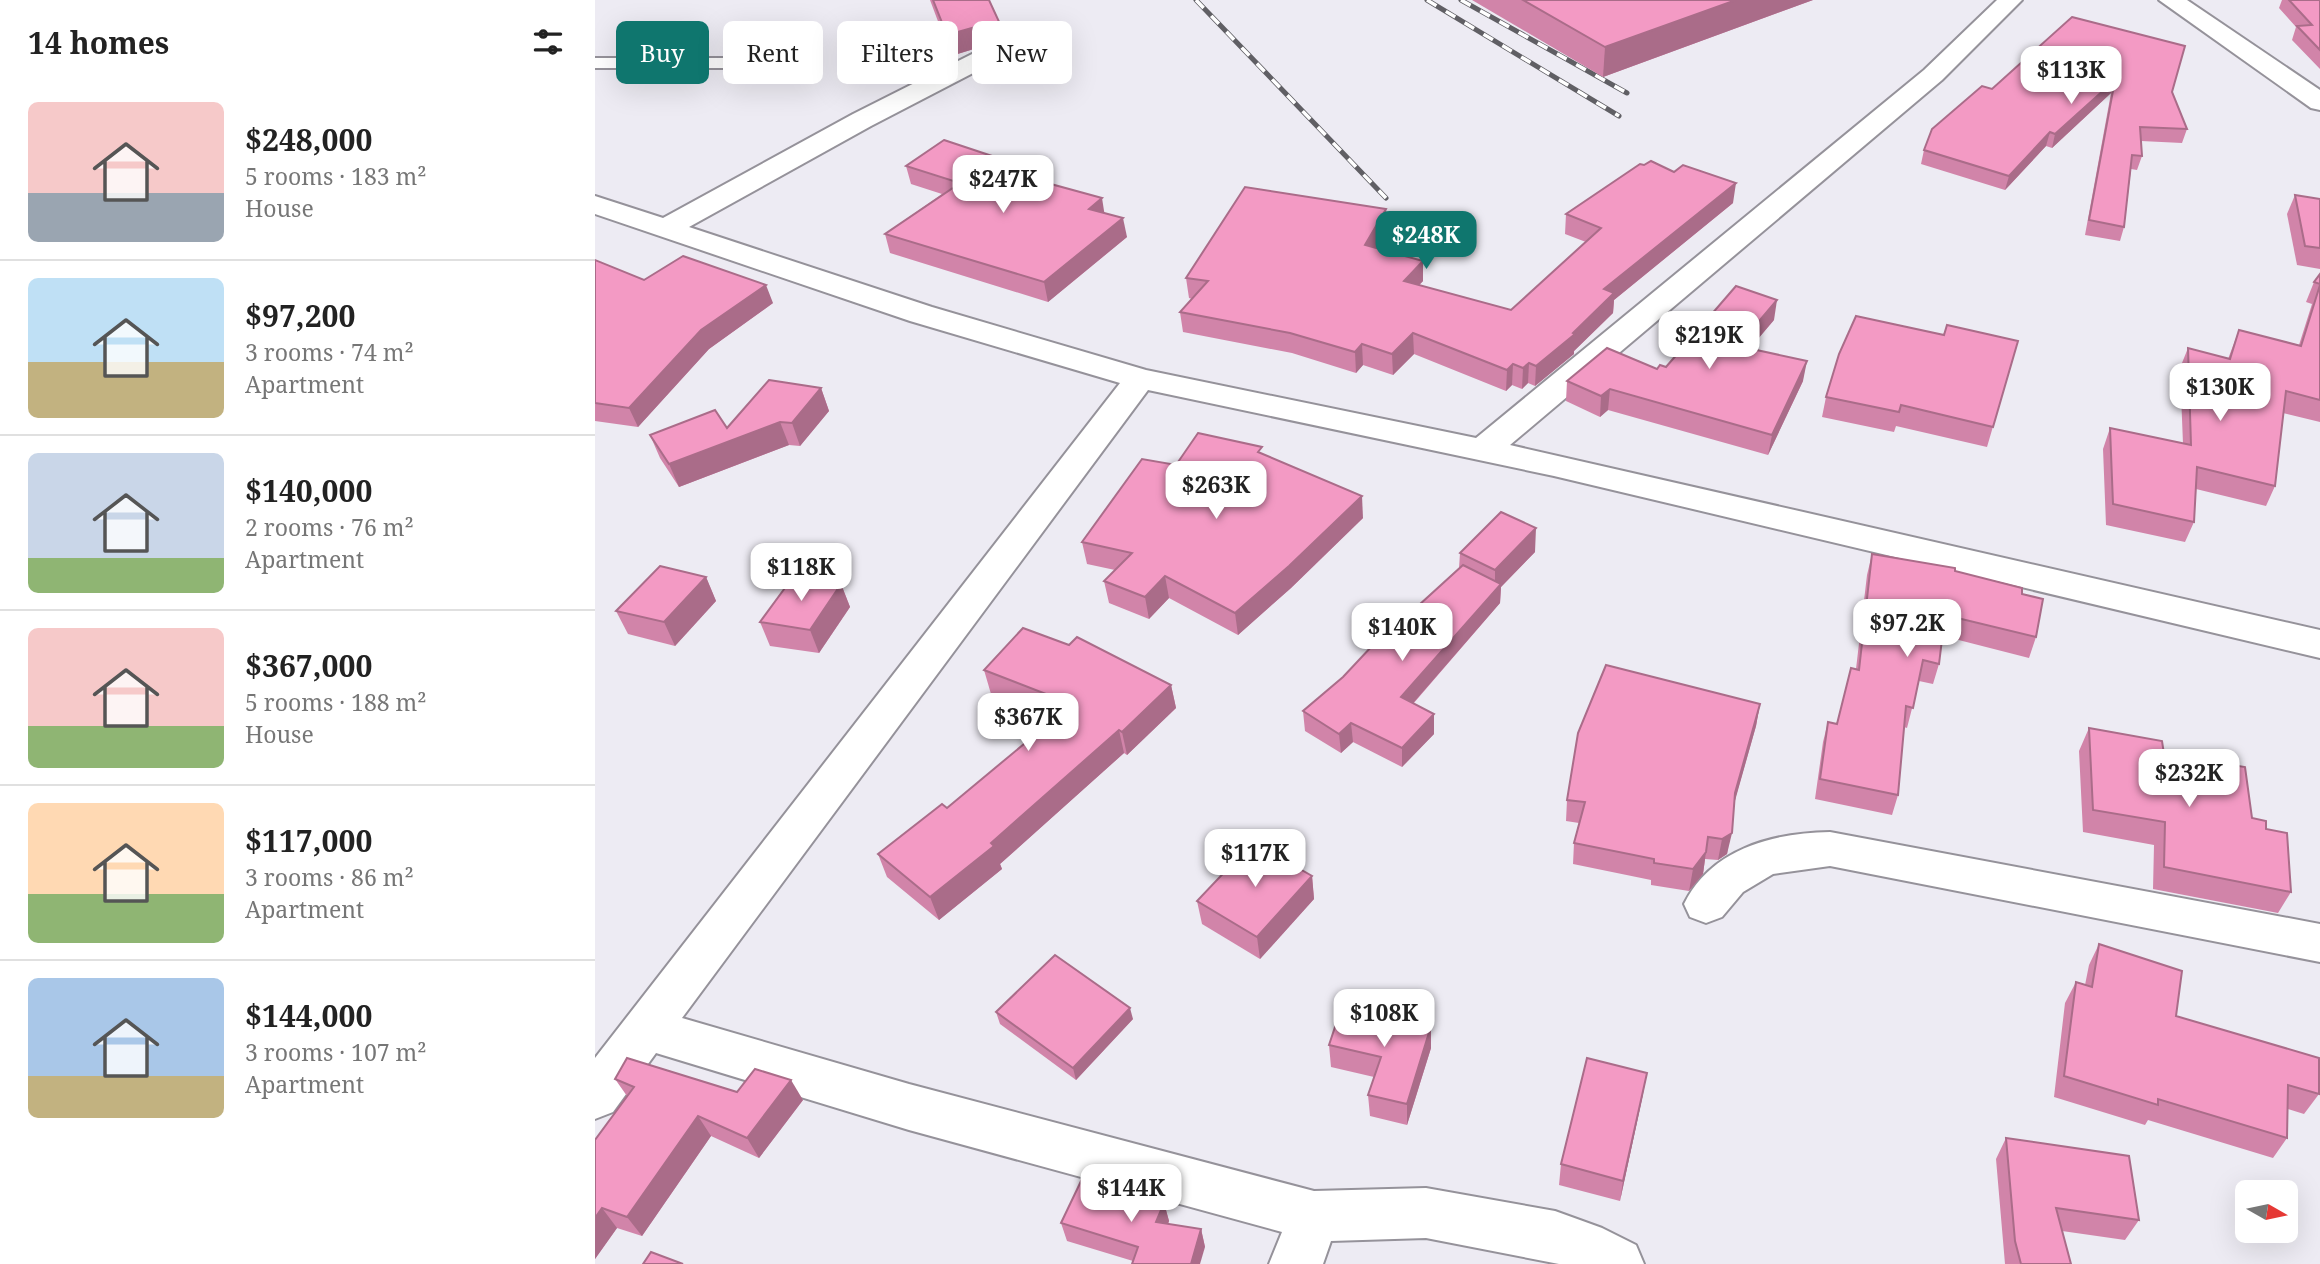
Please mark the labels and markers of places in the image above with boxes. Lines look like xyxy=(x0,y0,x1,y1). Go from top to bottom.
pin: $113K xyxy=(2022,46,2120,106)
pin: $247K xyxy=(954,156,1052,215)
pin: $248K xyxy=(1377,212,1475,271)
pin: $219K xyxy=(1660,312,1758,371)
pin: $130K xyxy=(2171,364,2269,423)
pin: $263K xyxy=(1167,462,1265,521)
pin: $118K xyxy=(752,544,850,603)
pin: $97.2K xyxy=(1850,600,1964,659)
pin: $140K xyxy=(1353,604,1451,663)
pin: $367K xyxy=(979,694,1077,753)
pin: $232K xyxy=(2140,750,2238,809)
pin: $117K xyxy=(1206,830,1304,889)
pin: $108K xyxy=(1335,990,1433,1049)
pin: $144K xyxy=(1082,1164,1180,1224)

